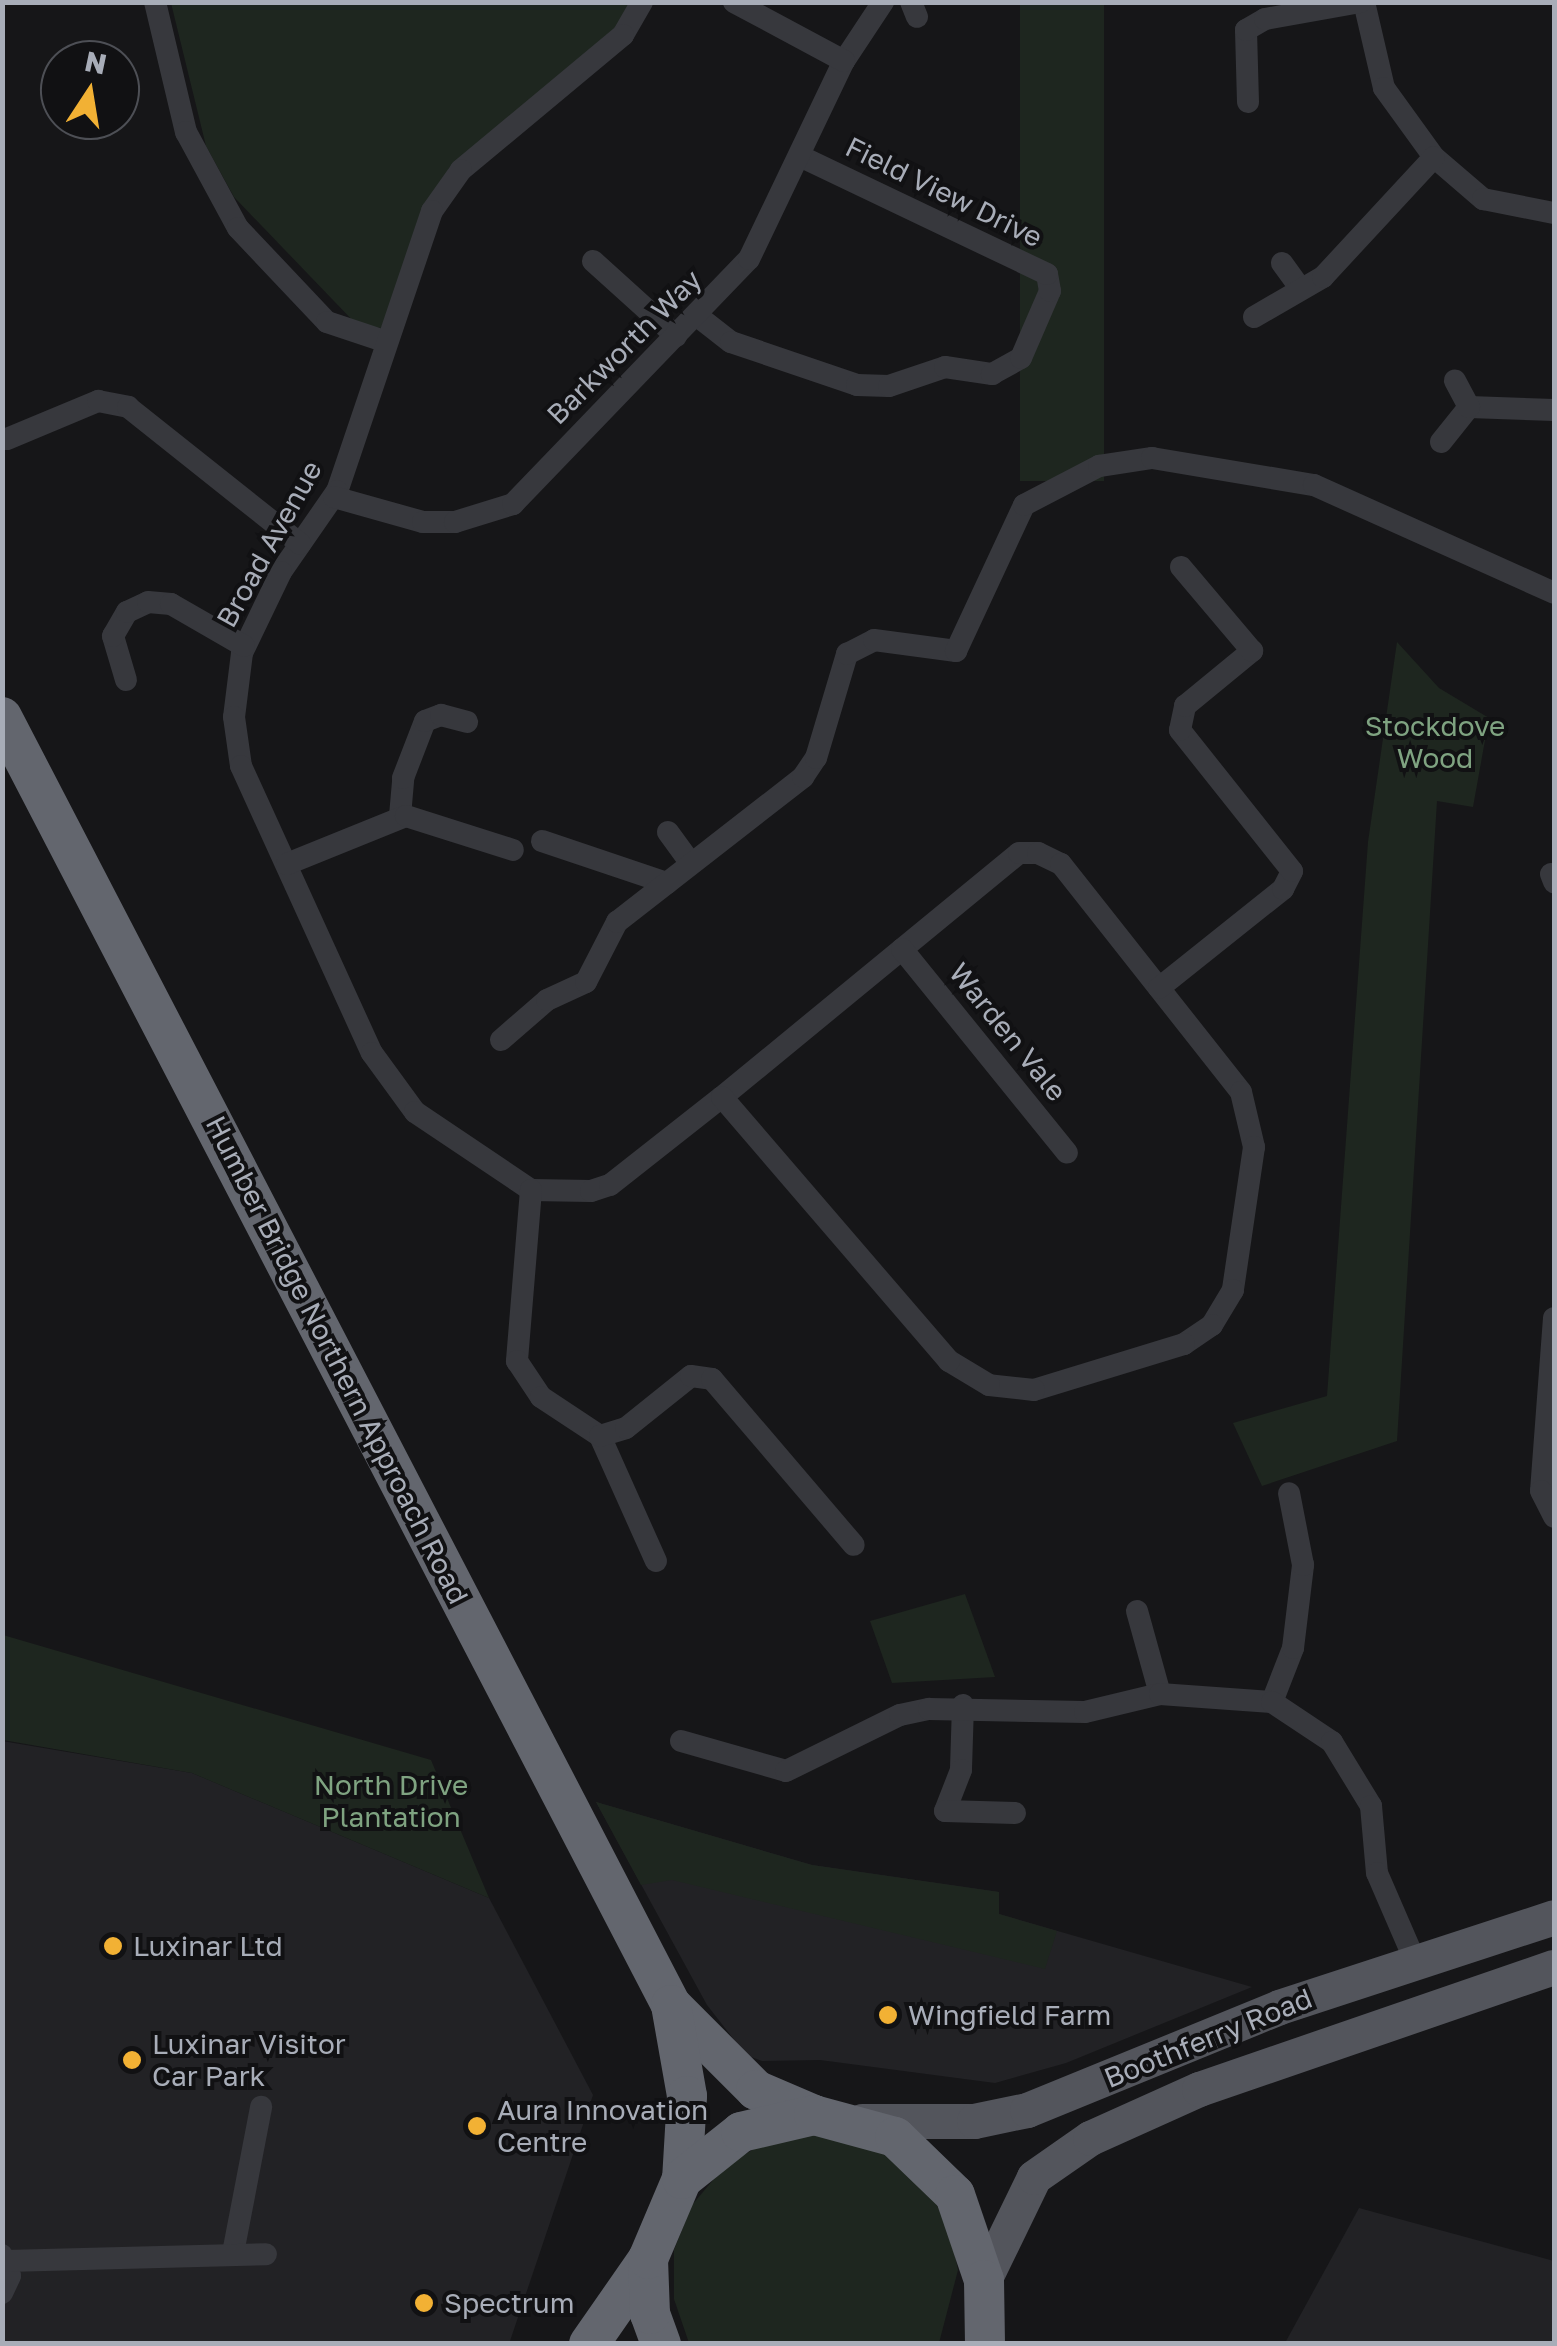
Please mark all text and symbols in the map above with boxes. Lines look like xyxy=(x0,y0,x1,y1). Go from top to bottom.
north arrow xyxy=(40,40,140,140)
text: N xyxy=(82,44,110,80)
street label: Field View Drive xyxy=(840,130,1048,254)
street label: Barkworth Way xyxy=(540,263,708,431)
street label: Broad Avenue xyxy=(209,455,329,633)
park label: Stockdove Wood xyxy=(1365,709,1505,775)
street label: Warden Vale xyxy=(942,956,1074,1108)
street label: Humber Bridge Northern Approach Road xyxy=(199,1110,475,1610)
park label: North Drive Plantation xyxy=(314,1768,468,1834)
place label: Luxinar Ltd xyxy=(133,1929,283,1963)
marker: Luxinar Ltd xyxy=(102,1935,124,1957)
street label: Boothferry Road xyxy=(1099,1981,1317,2095)
place label: Wingfield Farm xyxy=(908,1998,1111,2032)
marker: Wingfield Farm xyxy=(877,2004,899,2026)
place label: Luxinar Visitor Car Park xyxy=(152,2027,346,2093)
marker: Luxinar Visitor Car Park xyxy=(121,2049,143,2071)
place label: Aura Innovation Centre xyxy=(497,2093,708,2159)
marker: Aura Innovation Centre xyxy=(466,2115,488,2137)
place label: Spectrum xyxy=(444,2286,574,2320)
marker: Spectrum xyxy=(413,2292,435,2314)

